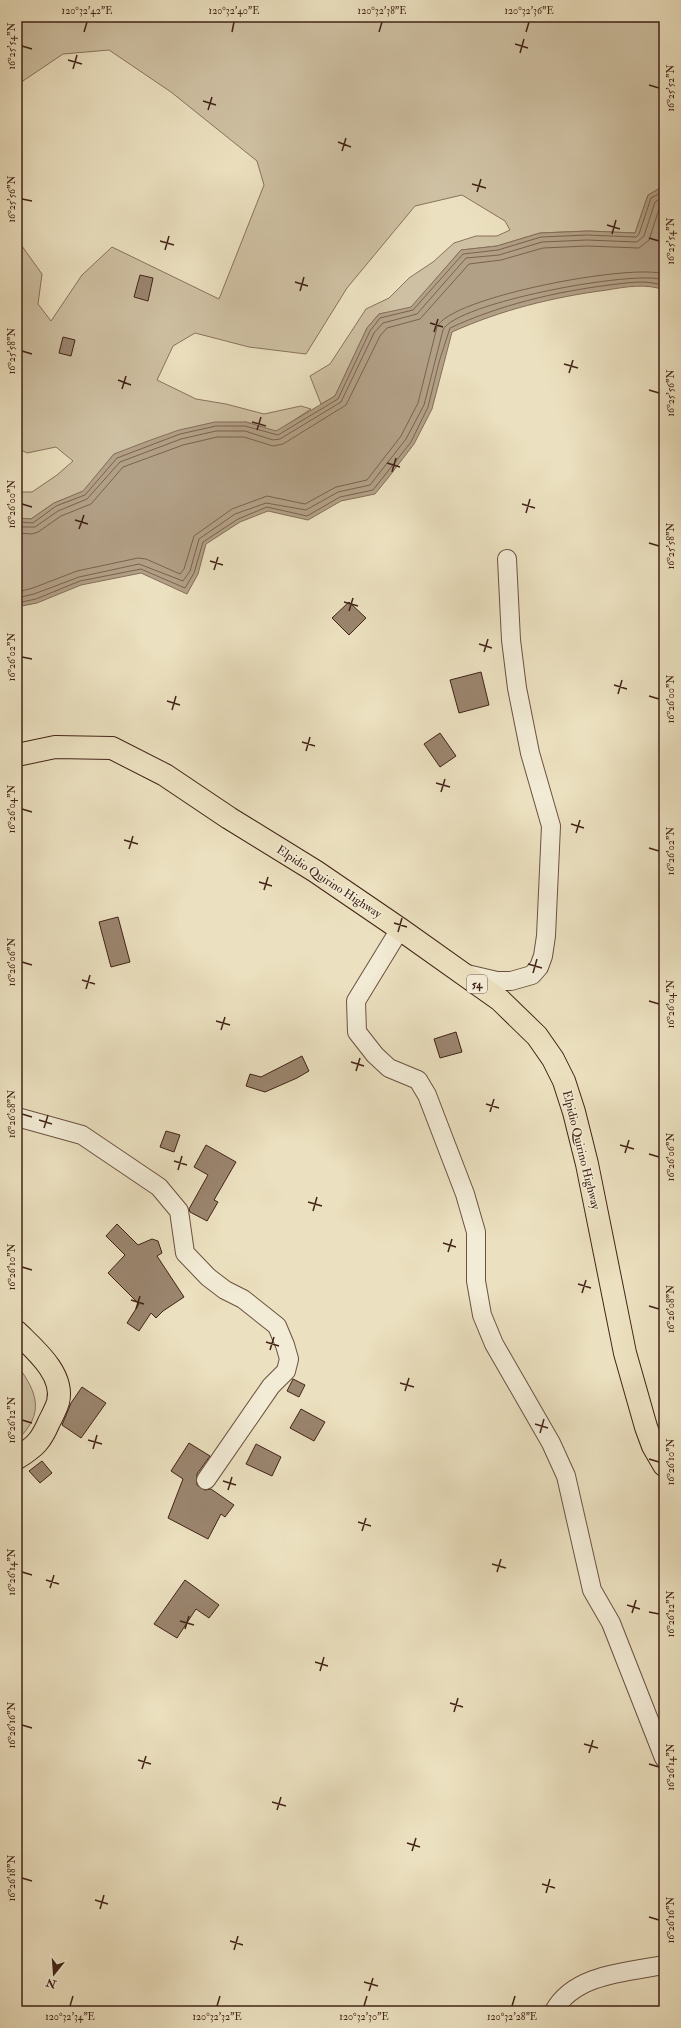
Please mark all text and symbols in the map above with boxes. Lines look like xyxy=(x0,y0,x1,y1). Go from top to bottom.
text: 120°32'42"E xyxy=(62,5,112,17)
text: 120°32'40"E xyxy=(209,5,259,17)
text: 120°32'38"E xyxy=(358,5,406,17)
text: 120°32'36"E xyxy=(504,5,554,17)
text: 16°25'54"N xyxy=(6,22,18,69)
text: 16°25'52"N xyxy=(665,65,677,111)
text: 16°25'56"N xyxy=(6,176,18,222)
text: 16°25'54"N xyxy=(665,217,677,264)
text: 16°25'58"N xyxy=(6,328,18,374)
text: 16°25'56"N xyxy=(665,370,677,416)
text: 16°26'00"N xyxy=(6,480,18,528)
text: 16°25'58"N xyxy=(665,523,677,569)
text: 16°26'02"N xyxy=(6,633,18,681)
text: 16°26'00"N xyxy=(665,675,677,723)
text: 16°26'04"N xyxy=(6,785,18,833)
text: 16°26'02"N xyxy=(665,827,677,875)
street label: Elpidio Quirino Highway xyxy=(274,842,385,922)
text: 16°26'06"N xyxy=(6,938,18,986)
road number: 54 xyxy=(467,975,487,993)
text: 16°26'04"N xyxy=(665,980,677,1028)
street label: Elpidio Quirino Highway xyxy=(559,1089,603,1212)
text: 16°26'08"N xyxy=(6,1090,18,1138)
text: 16°26'06"N xyxy=(665,1133,677,1181)
text: 16°26'10"N xyxy=(6,1244,18,1290)
text: 16°26'08"N xyxy=(665,1285,677,1333)
text: 16°26'12"N xyxy=(6,1397,18,1443)
text: 16°26'10"N xyxy=(665,1439,677,1485)
text: 16°26'14"N xyxy=(6,1548,18,1596)
text: 16°26'12"N xyxy=(665,1591,677,1637)
text: 16°26'16"N xyxy=(6,1702,18,1748)
text: 16°26'14"N xyxy=(665,1743,677,1791)
text: 16°26'18"N xyxy=(6,1855,18,1901)
text: 16°26'16"N xyxy=(665,1897,677,1943)
north arrow xyxy=(34,1954,74,1994)
text: N xyxy=(44,1975,59,1991)
text: 120°32'34"E xyxy=(45,2011,95,2023)
text: 120°32'32"E xyxy=(192,2011,242,2023)
text: 120°32'30"E xyxy=(339,2011,389,2023)
text: 120°32'28"E xyxy=(487,2011,537,2023)

